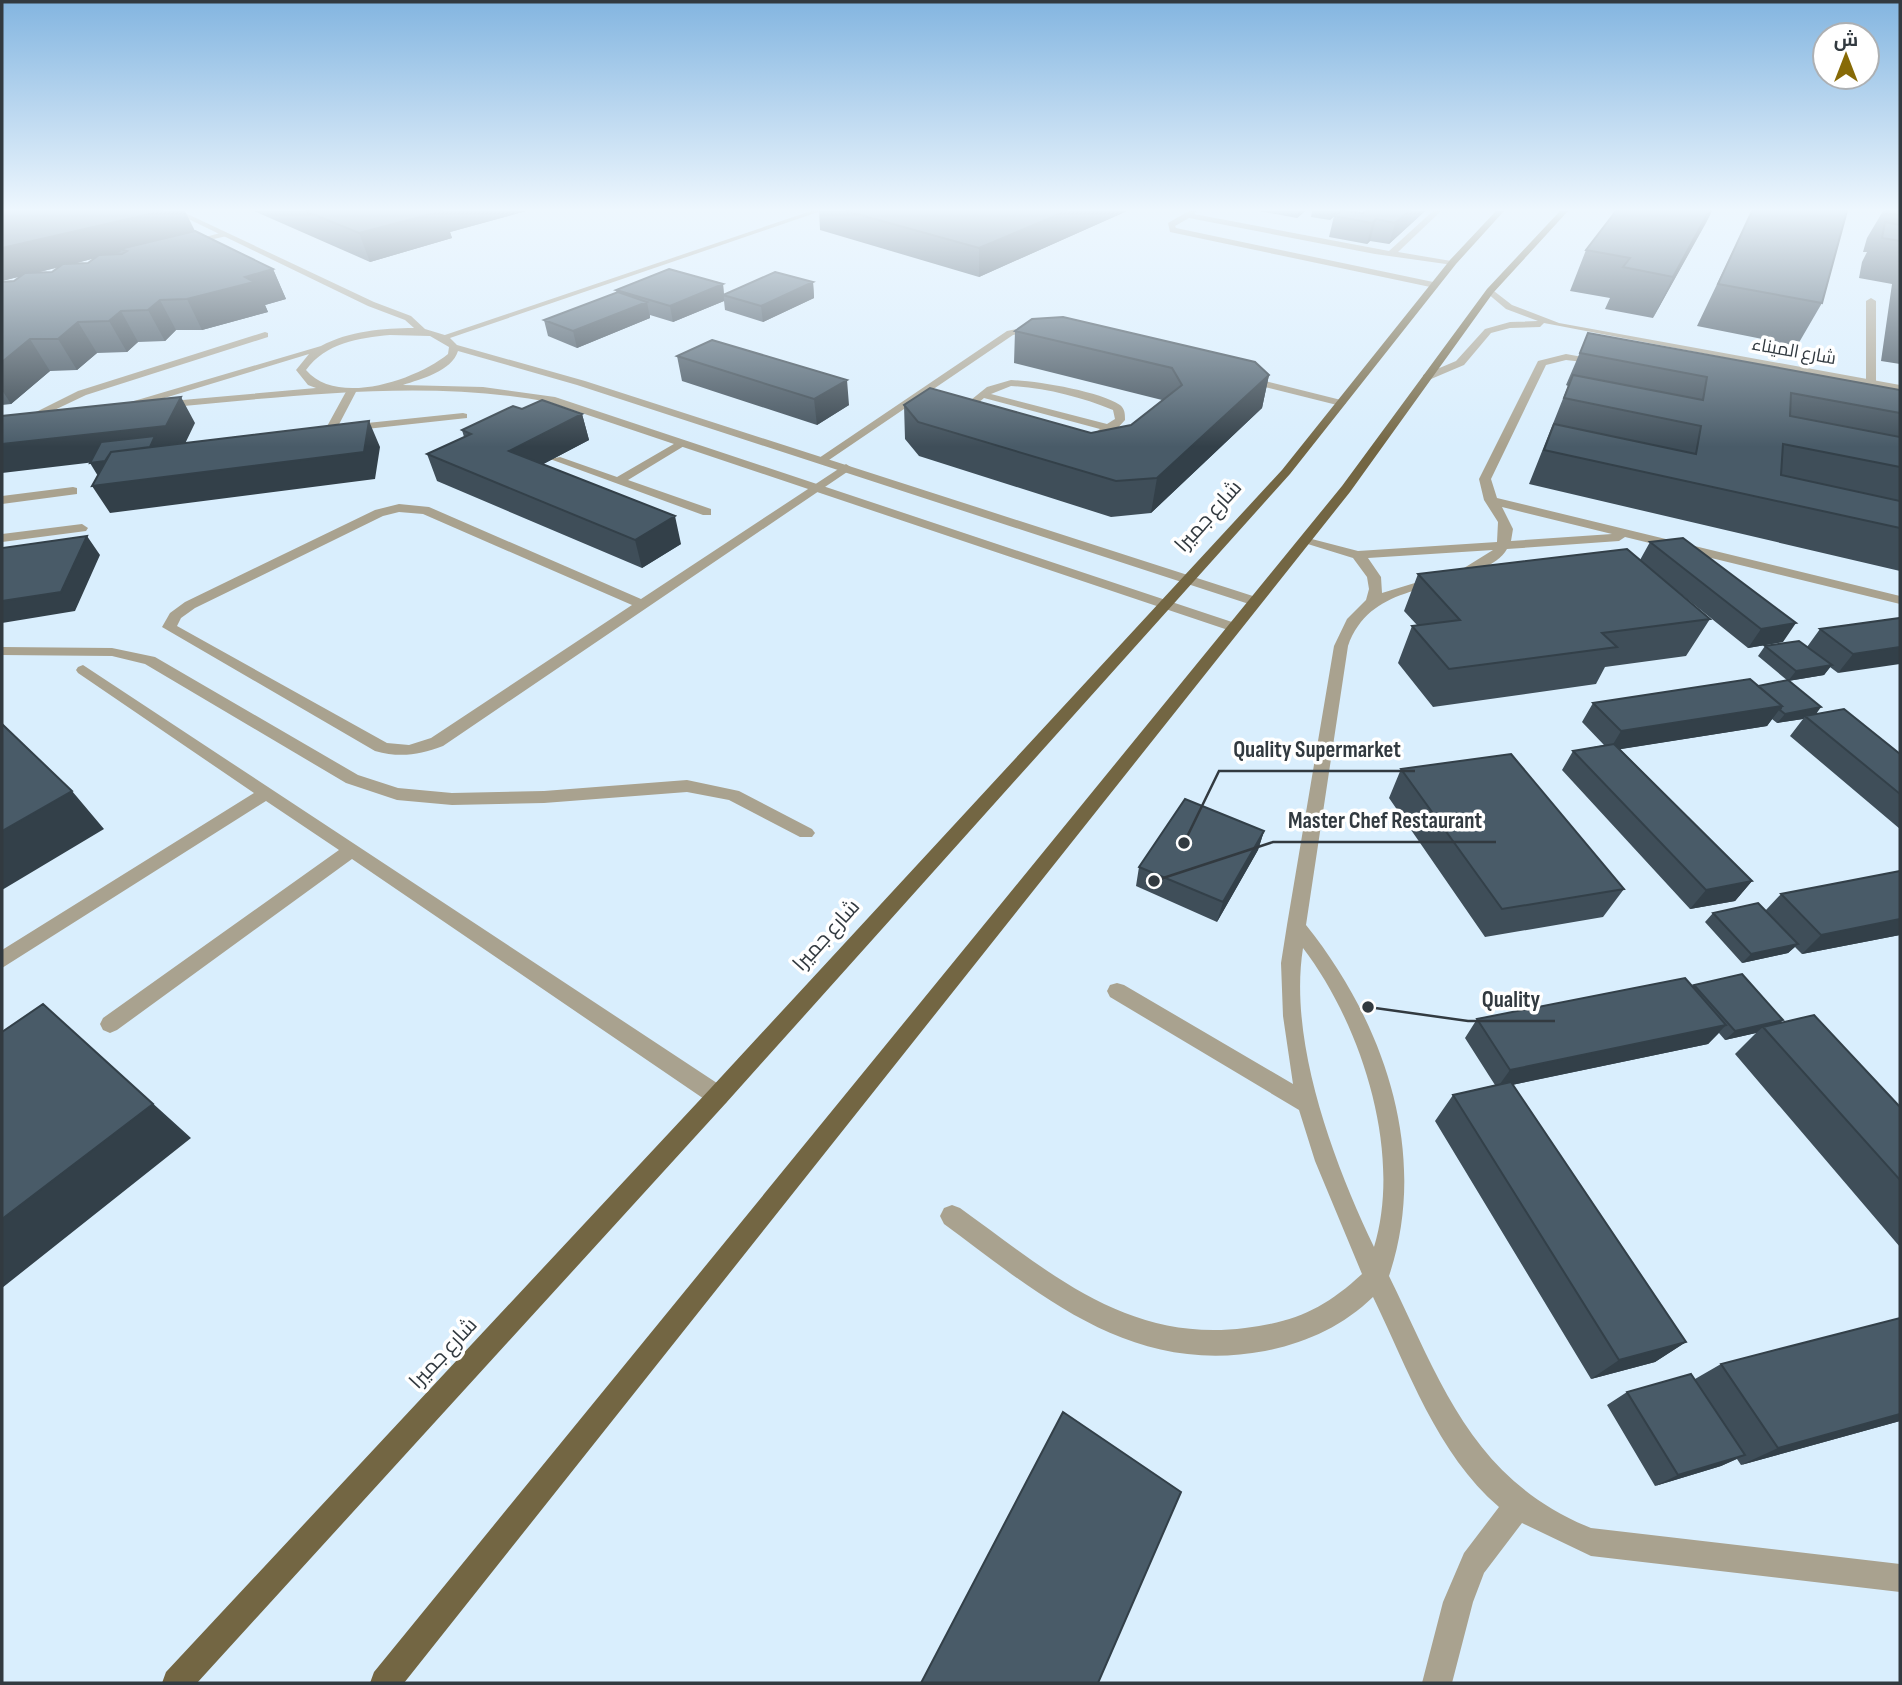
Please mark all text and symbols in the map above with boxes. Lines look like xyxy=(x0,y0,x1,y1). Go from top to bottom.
north arrow xyxy=(1811,21,1881,91)
text: ش xyxy=(1834,29,1858,52)
street label: شارع الميناء xyxy=(1750,334,1838,370)
street label: شارع جميرا xyxy=(1170,475,1248,558)
callout: Quality Supermarket xyxy=(1219,727,1415,771)
text: Quality Supermarket xyxy=(1233,736,1401,764)
callout: Master Chef Restaurant xyxy=(1273,798,1496,842)
text: Master Chef Restaurant xyxy=(1288,807,1483,835)
street label: شارع جميرا xyxy=(788,894,866,977)
callout: Quality xyxy=(1468,977,1555,1021)
text: Quality xyxy=(1482,986,1541,1014)
street label: شارع جميرا xyxy=(404,1313,483,1395)

